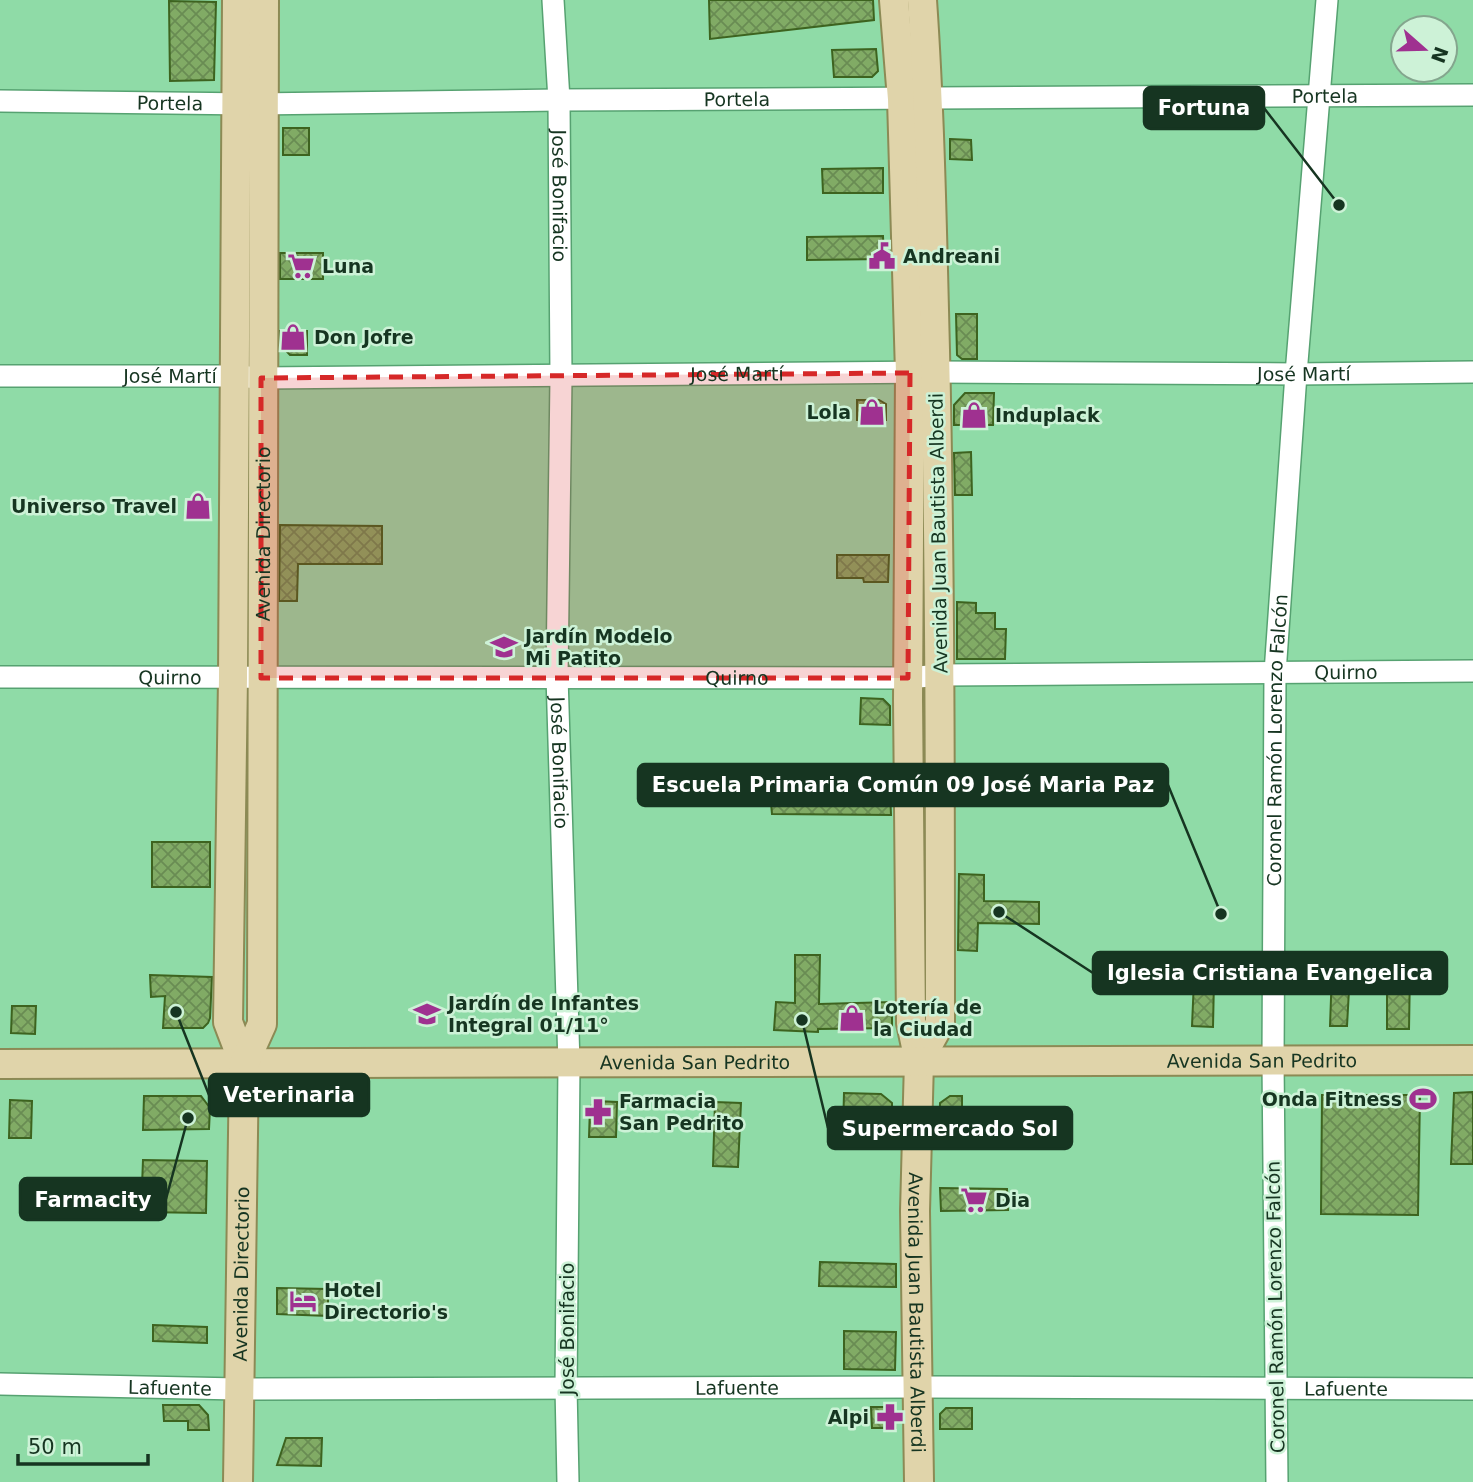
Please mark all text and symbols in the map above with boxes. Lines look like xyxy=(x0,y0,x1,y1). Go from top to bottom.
north arrow xyxy=(1389,14,1459,84)
text: N xyxy=(1427,44,1453,66)
street label: Portela xyxy=(1292,85,1358,107)
callout: Fortuna xyxy=(1144,87,1264,129)
street label: Portela xyxy=(704,88,770,110)
street label: Portela xyxy=(137,92,203,114)
text: Fortuna xyxy=(1158,96,1250,120)
street label: José Bonifacio xyxy=(548,128,571,262)
public building icon: Andreani xyxy=(867,241,897,271)
place label: Andreani xyxy=(903,245,1000,267)
supermarket icon: Luna xyxy=(286,251,316,281)
place label: Luna xyxy=(322,255,374,277)
shop icon: Don Jofre xyxy=(278,322,308,352)
place label: Don Jofre xyxy=(314,326,414,348)
street label: José Martí xyxy=(689,362,784,385)
street label: José Martí xyxy=(1256,362,1351,385)
street label: José Martí xyxy=(122,365,217,387)
street label: Avenida Juan Bautista Alberdi xyxy=(925,393,951,673)
shop icon: Lola xyxy=(857,397,887,427)
shop icon: Induplack xyxy=(959,400,989,430)
place label: Lola xyxy=(807,401,851,423)
place label: Induplack xyxy=(995,404,1100,426)
street label: Avenida Directorio xyxy=(252,446,274,622)
shop icon: Universo Travel xyxy=(183,491,213,521)
place label: Universo Travel xyxy=(11,495,177,517)
street label: Coronel Ramón Lorenzo Falcón xyxy=(1263,593,1292,886)
place label: Jardín Modelo Mi Patito xyxy=(523,625,673,669)
school or university icon: Jardín Modelo Mi Patito xyxy=(489,632,519,662)
street label: Quirno xyxy=(1314,661,1378,683)
street label: Quirno xyxy=(138,666,202,688)
street label: Quirno xyxy=(705,667,769,689)
street label: José Bonifacio xyxy=(547,695,573,829)
callout: Escuela Primaria Común 09 José Maria Paz xyxy=(638,764,1168,806)
text: Escuela Primaria Común 09 José Maria Paz xyxy=(652,773,1154,797)
callout: Iglesia Cristiana Evangelica xyxy=(1093,952,1447,994)
text: Iglesia Cristiana Evangelica xyxy=(1107,961,1433,985)
place label: Jardín de Infantes Integral 01/11° xyxy=(446,992,639,1036)
place label: Lotería de la Ciudad xyxy=(873,996,982,1040)
school or university icon: Jardín de Infantes Integral 01/11° xyxy=(412,999,442,1029)
shop icon: Lotería de la Ciudad xyxy=(837,1003,867,1033)
street label: Avenida San Pedrito xyxy=(1167,1049,1357,1072)
street label: Avenida San Pedrito xyxy=(600,1051,790,1073)
callout: Veterinaria xyxy=(209,1074,369,1116)
text: Veterinaria xyxy=(223,1083,355,1107)
sports icon: Onda Fitness xyxy=(1408,1084,1438,1114)
place label: Onda Fitness xyxy=(1262,1088,1402,1110)
place label: Farmacia San Pedrito xyxy=(619,1090,744,1134)
pharmacy icon: Farmacia San Pedrito xyxy=(583,1097,613,1127)
callout: Supermercado Sol xyxy=(828,1107,1072,1149)
text: Supermercado Sol xyxy=(842,1117,1058,1141)
street label: Coronel Ramón Lorenzo Falcón xyxy=(1261,1161,1289,1453)
street label: Avenida Juan Bautista Alberdi xyxy=(904,1172,930,1453)
callout: Farmacity xyxy=(20,1178,166,1220)
supermarket icon: Dia xyxy=(959,1185,989,1215)
street label: Avenida Directorio xyxy=(229,1186,253,1362)
text: Farmacity xyxy=(34,1188,152,1212)
place label: Dia xyxy=(995,1189,1030,1211)
street label: José Bonifacio xyxy=(556,1263,578,1396)
place label: Hotel Directorio's xyxy=(324,1279,448,1323)
hotel icon: Hotel Directorio's xyxy=(288,1286,318,1316)
street label: Lafuente xyxy=(128,1376,212,1399)
street label: Lafuente xyxy=(695,1376,779,1399)
street label: Lafuente xyxy=(1304,1377,1388,1400)
pharmacy icon: Alpi xyxy=(875,1402,905,1432)
place label: Alpi xyxy=(828,1406,869,1428)
scale bar xyxy=(18,1422,147,1466)
text: 50 m xyxy=(28,1435,82,1459)

